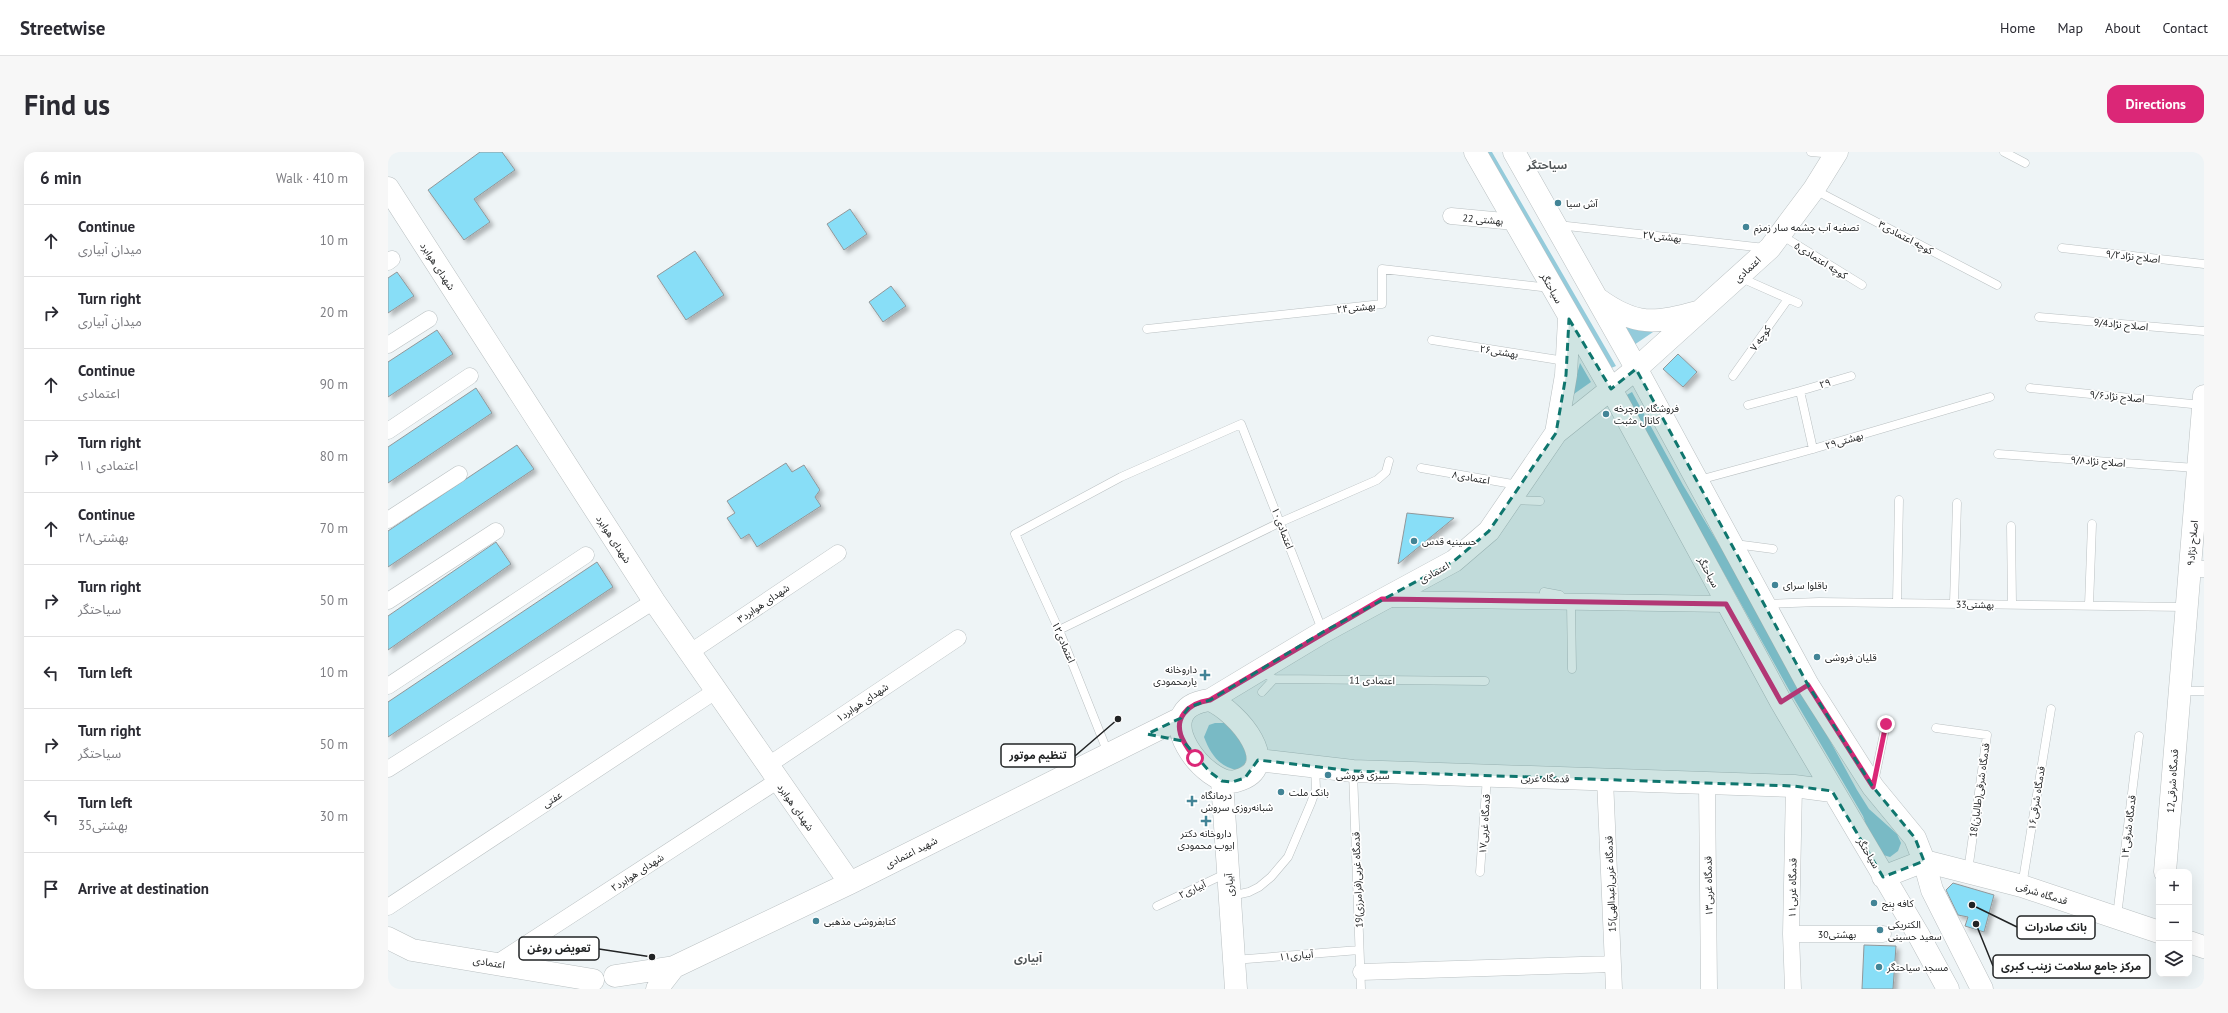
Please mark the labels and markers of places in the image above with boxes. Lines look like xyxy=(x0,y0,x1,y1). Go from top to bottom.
place label: آش سیا xyxy=(1566,197,1599,210)
marker: آش سیا xyxy=(1553,198,1563,208)
place label: تصفیه آب چشمه سار زمزم xyxy=(1754,221,1859,236)
marker: تصفیه آب چشمه سار زمزم xyxy=(1741,222,1751,232)
place label: فروشگاه دوچرخه کانال مثبت xyxy=(1614,402,1679,427)
marker: فروشگاه دوچرخه کانال مثبت xyxy=(1601,409,1611,419)
place label: حسینیه قدس xyxy=(1422,535,1477,548)
marker: حسینیه قدس xyxy=(1409,536,1419,546)
place label: باقلوا سرای xyxy=(1783,579,1828,592)
marker: باقلوا سرای xyxy=(1770,580,1780,590)
place label: قلیان فروشی xyxy=(1825,651,1877,664)
marker: قلیان فروشی xyxy=(1812,652,1822,662)
place label: داروخانه یارمحمودی xyxy=(1153,663,1197,688)
marker: داروخانه یارمحمودی xyxy=(1200,670,1210,680)
callout: تنظیم موتور xyxy=(1001,744,1075,767)
place label: سبزی فروشی xyxy=(1336,769,1390,782)
marker: سبزی فروشی xyxy=(1323,770,1333,780)
place label: بانک ملت xyxy=(1289,786,1329,799)
marker: بانک ملت xyxy=(1276,787,1286,797)
place label: درمانگاه شبانه‌روزی سروش xyxy=(1201,789,1273,814)
marker: درمانگاه شبانه‌روزی سروش xyxy=(1186,795,1198,807)
marker: داروخانه دکتر ایوب محمودی xyxy=(1201,816,1211,826)
place label: داروخانه دکتر ایوب محمودی xyxy=(1177,827,1235,852)
place label: کافه بِنج xyxy=(1882,897,1915,911)
marker: کافه بِنج xyxy=(1869,898,1879,908)
place label: کتابفروشی مذهبی xyxy=(824,915,897,928)
marker: کتابفروشی مذهبی xyxy=(811,916,821,926)
callout: بانک صادرات xyxy=(2017,916,2095,939)
place label: الکتریکی سعید حسینی xyxy=(1888,918,1942,943)
marker: الکتریکی سعید حسینی xyxy=(1875,925,1885,935)
callout: تعویض روغن xyxy=(519,937,599,960)
callout: مرکز جامع سلامت زینب کبری xyxy=(1993,955,2150,978)
place label: مسجد سیاحتگر xyxy=(1886,961,1948,974)
marker: مسجد سیاحتگر xyxy=(1874,962,1884,972)

